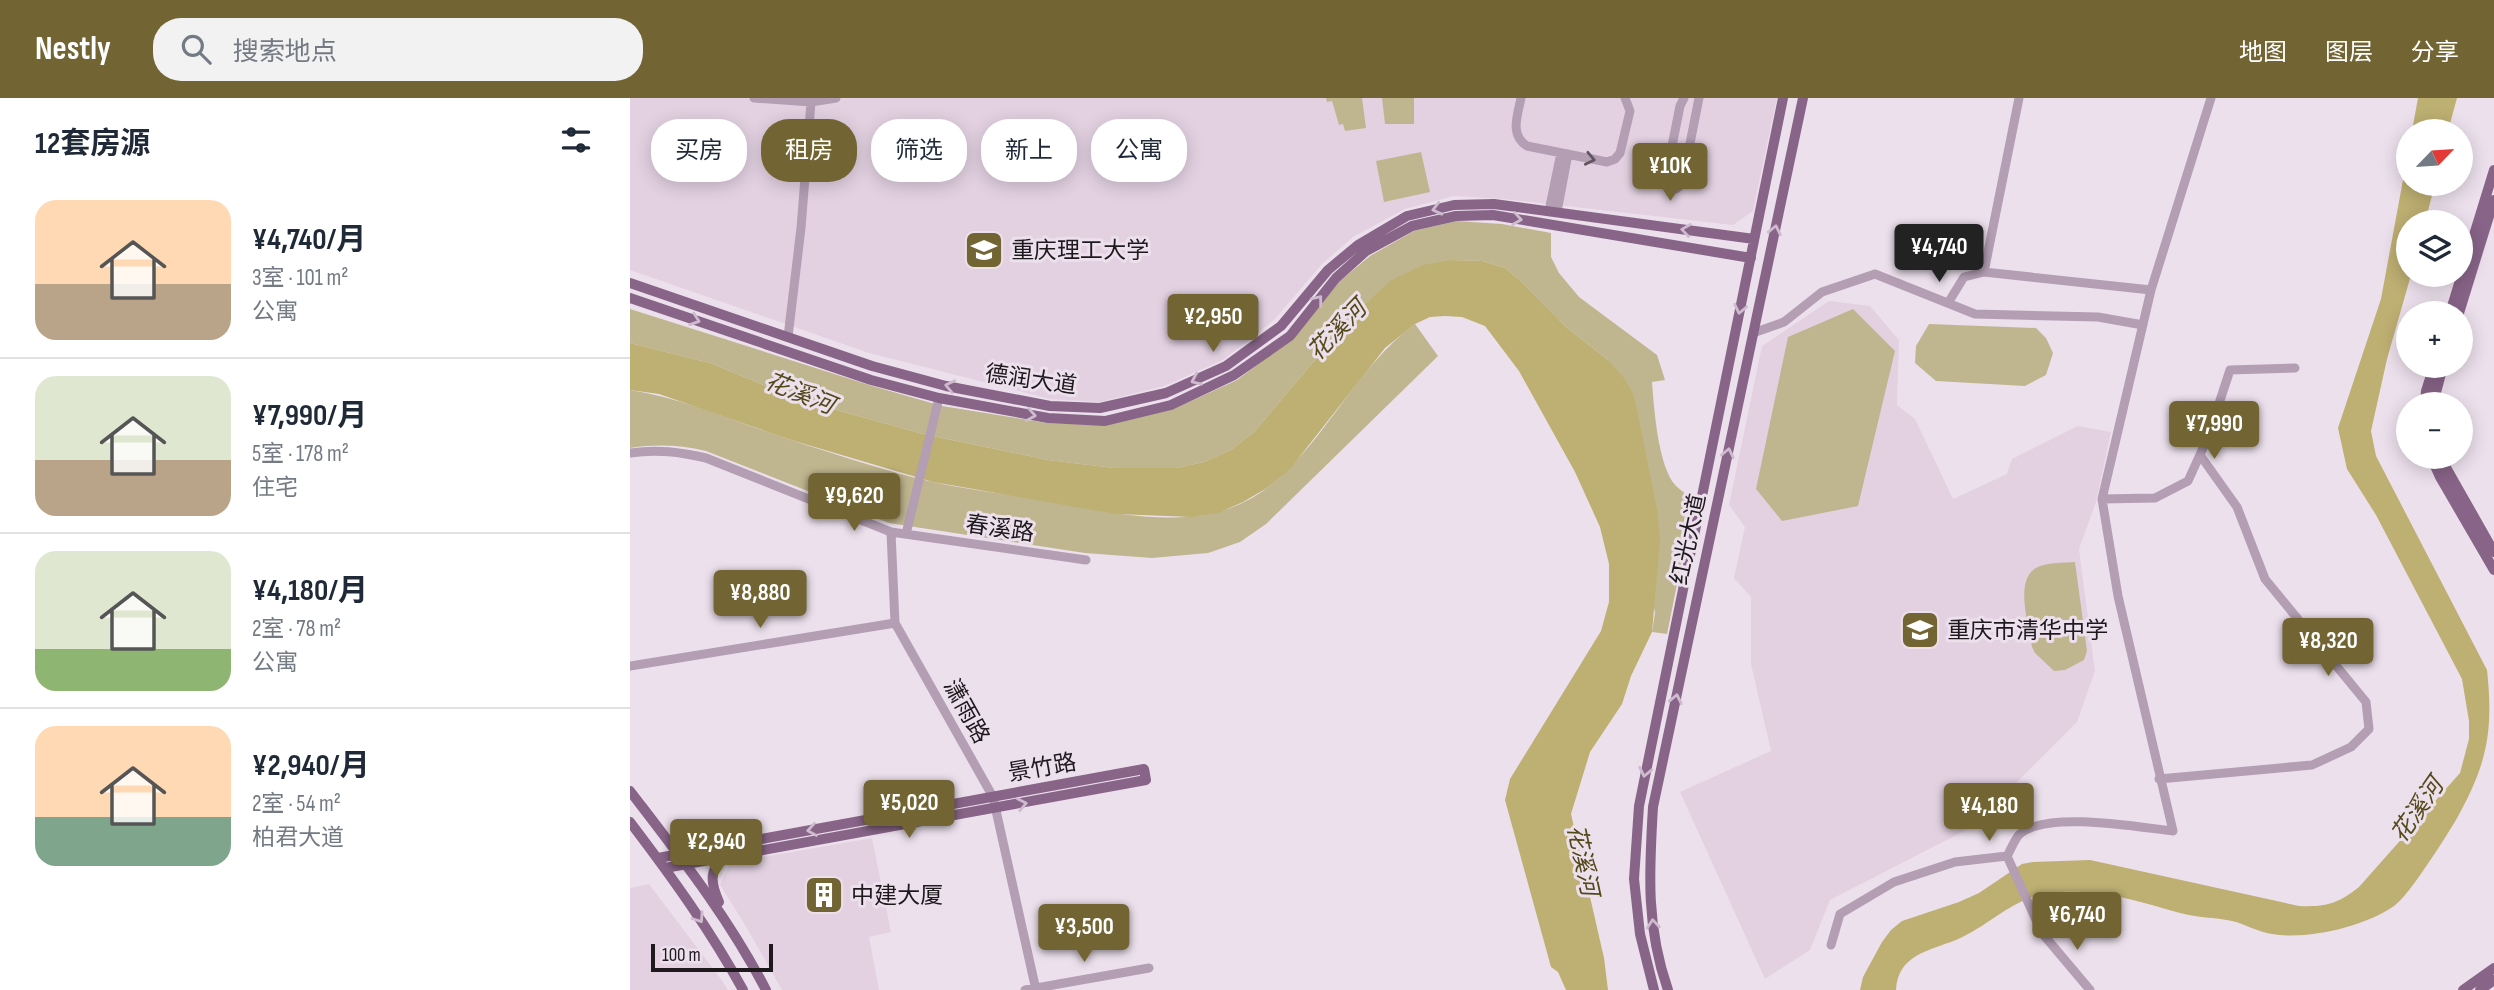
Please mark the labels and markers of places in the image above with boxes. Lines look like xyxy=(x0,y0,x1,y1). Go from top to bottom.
pin: ¥10K xyxy=(1629,144,1711,203)
pin: ¥4,740 xyxy=(1882,225,1996,284)
school or university icon: 重庆理工大学 xyxy=(963,229,1005,271)
place label: 重庆理工大学 xyxy=(1011,237,1149,265)
pin: ¥2,950 xyxy=(1156,294,1270,354)
pin: ¥7,990 xyxy=(2157,402,2271,461)
pin: ¥9,620 xyxy=(797,474,911,533)
pin: ¥8,880 xyxy=(703,570,817,630)
school or university icon: 重庆市清华中学 xyxy=(1899,609,1941,651)
place label: 重庆市清华中学 xyxy=(1947,617,2108,645)
pin: ¥8,320 xyxy=(2271,618,2385,678)
pin: ¥5,020 xyxy=(852,780,966,840)
pin: ¥4,180 xyxy=(1932,784,2046,843)
pin: ¥2,940 xyxy=(659,820,773,879)
building icon: 中建大厦 xyxy=(803,874,845,916)
place label: 中建大厦 xyxy=(851,882,943,910)
pin: ¥6,740 xyxy=(2020,892,2134,952)
pin: ¥3,500 xyxy=(1027,904,1141,964)

